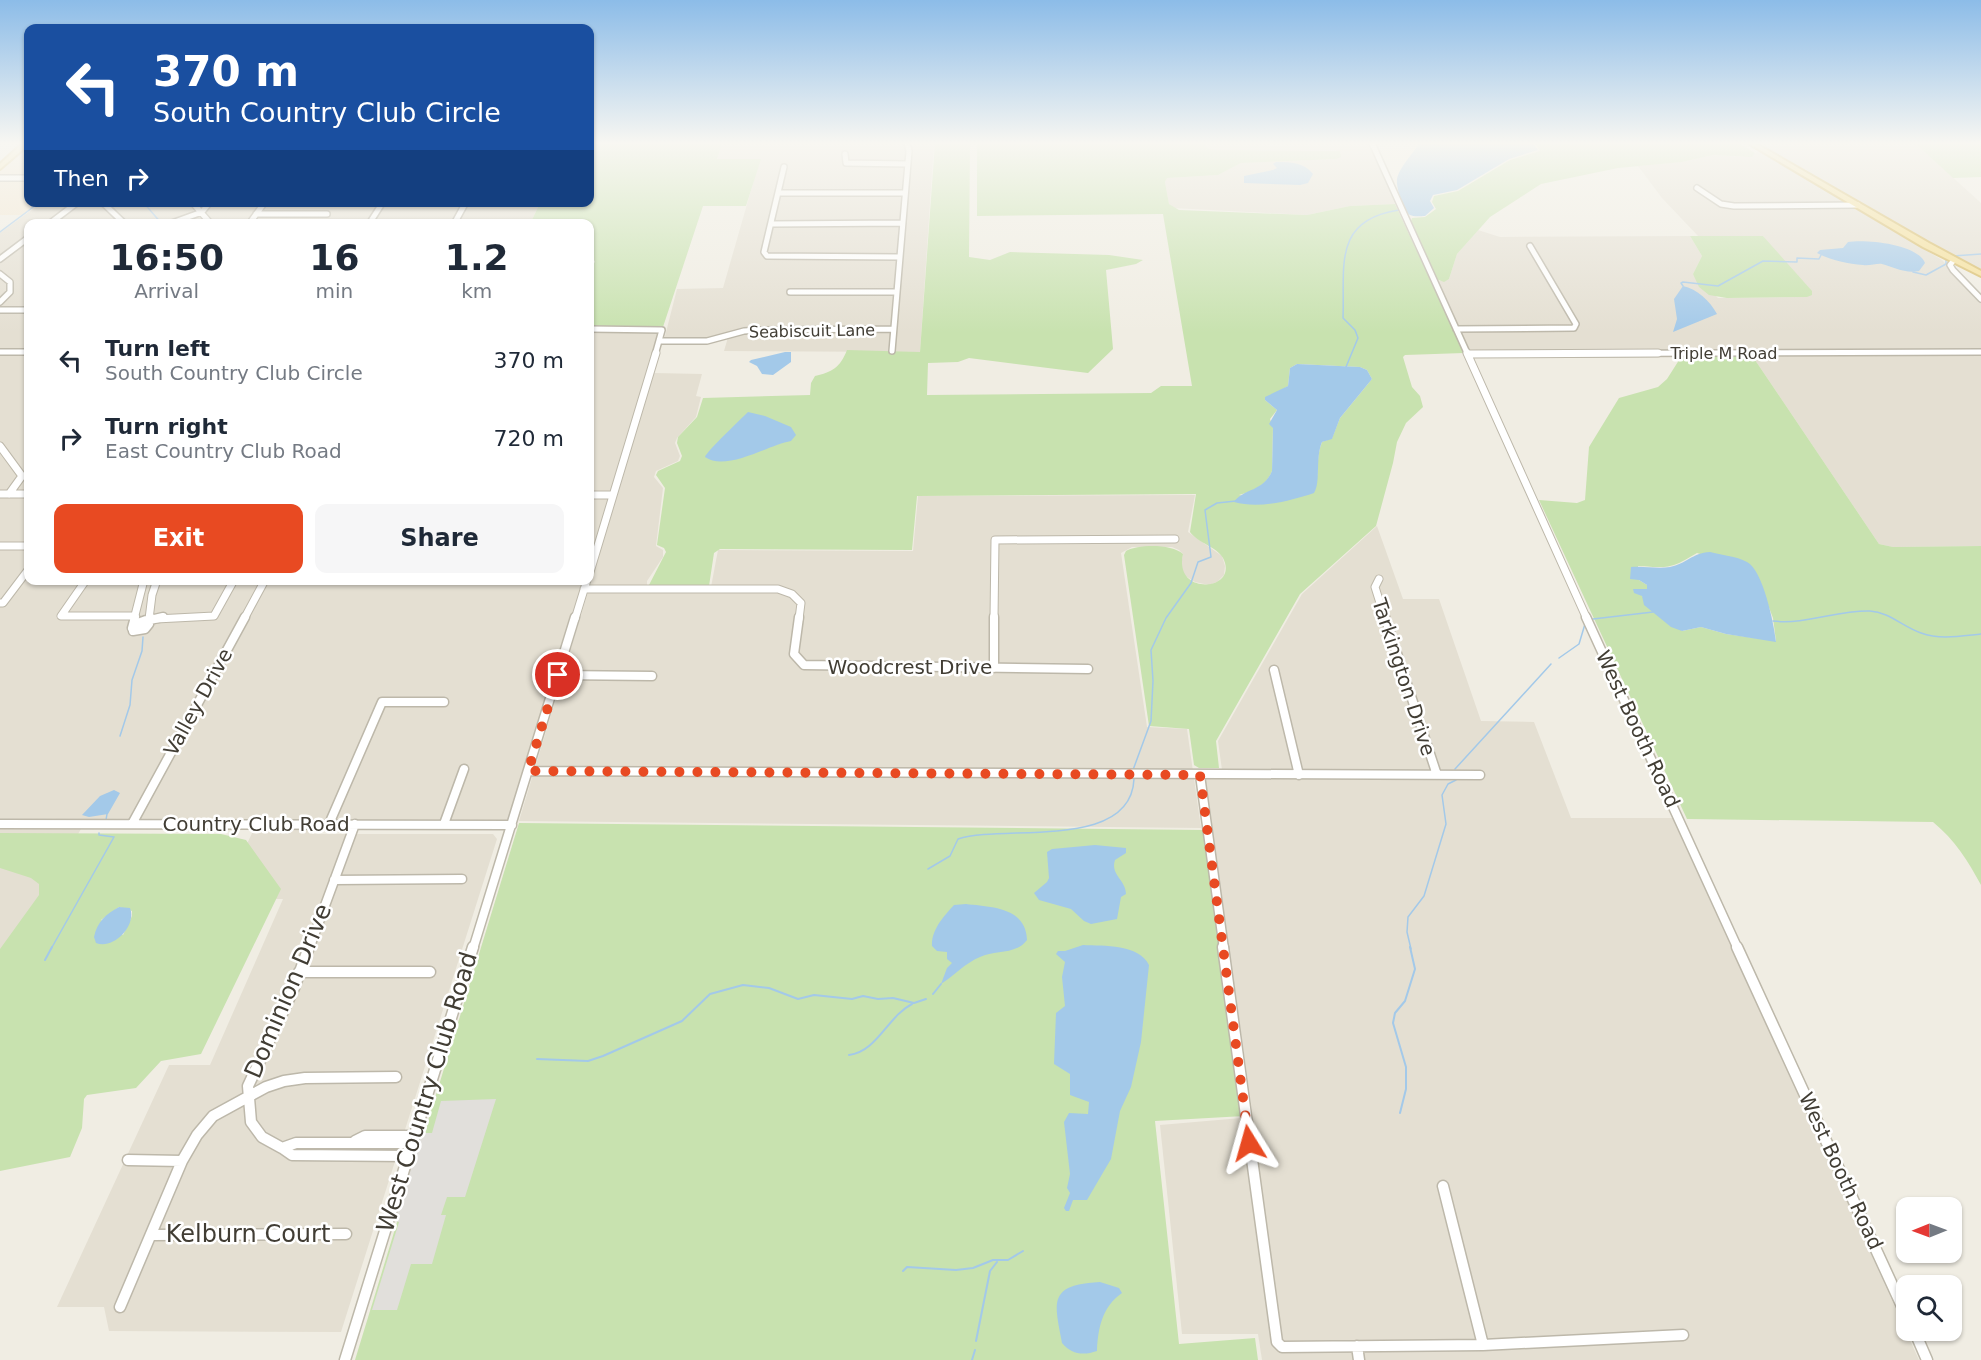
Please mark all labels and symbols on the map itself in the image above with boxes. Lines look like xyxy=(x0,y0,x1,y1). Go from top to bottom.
street label: Seabiscuit Lane xyxy=(749,320,875,342)
street label: Triple M Road xyxy=(1669,344,1778,363)
street label: Tarkington Drive xyxy=(1367,594,1441,759)
street label: Valley Drive xyxy=(159,644,237,760)
street label: West Booth Road xyxy=(1591,647,1685,811)
pin xyxy=(532,649,583,700)
street label: Woodcrest Drive xyxy=(828,655,992,679)
street label: Country Club Road xyxy=(162,812,350,836)
street label: Dominion Drive xyxy=(239,900,337,1082)
street label: West Country Club Road xyxy=(371,949,483,1235)
street label: West Booth Road xyxy=(1794,1089,1888,1253)
position arrow xyxy=(1217,1111,1281,1175)
north arrow xyxy=(1896,1197,1962,1263)
street label: Kelburn Court xyxy=(166,1220,330,1248)

